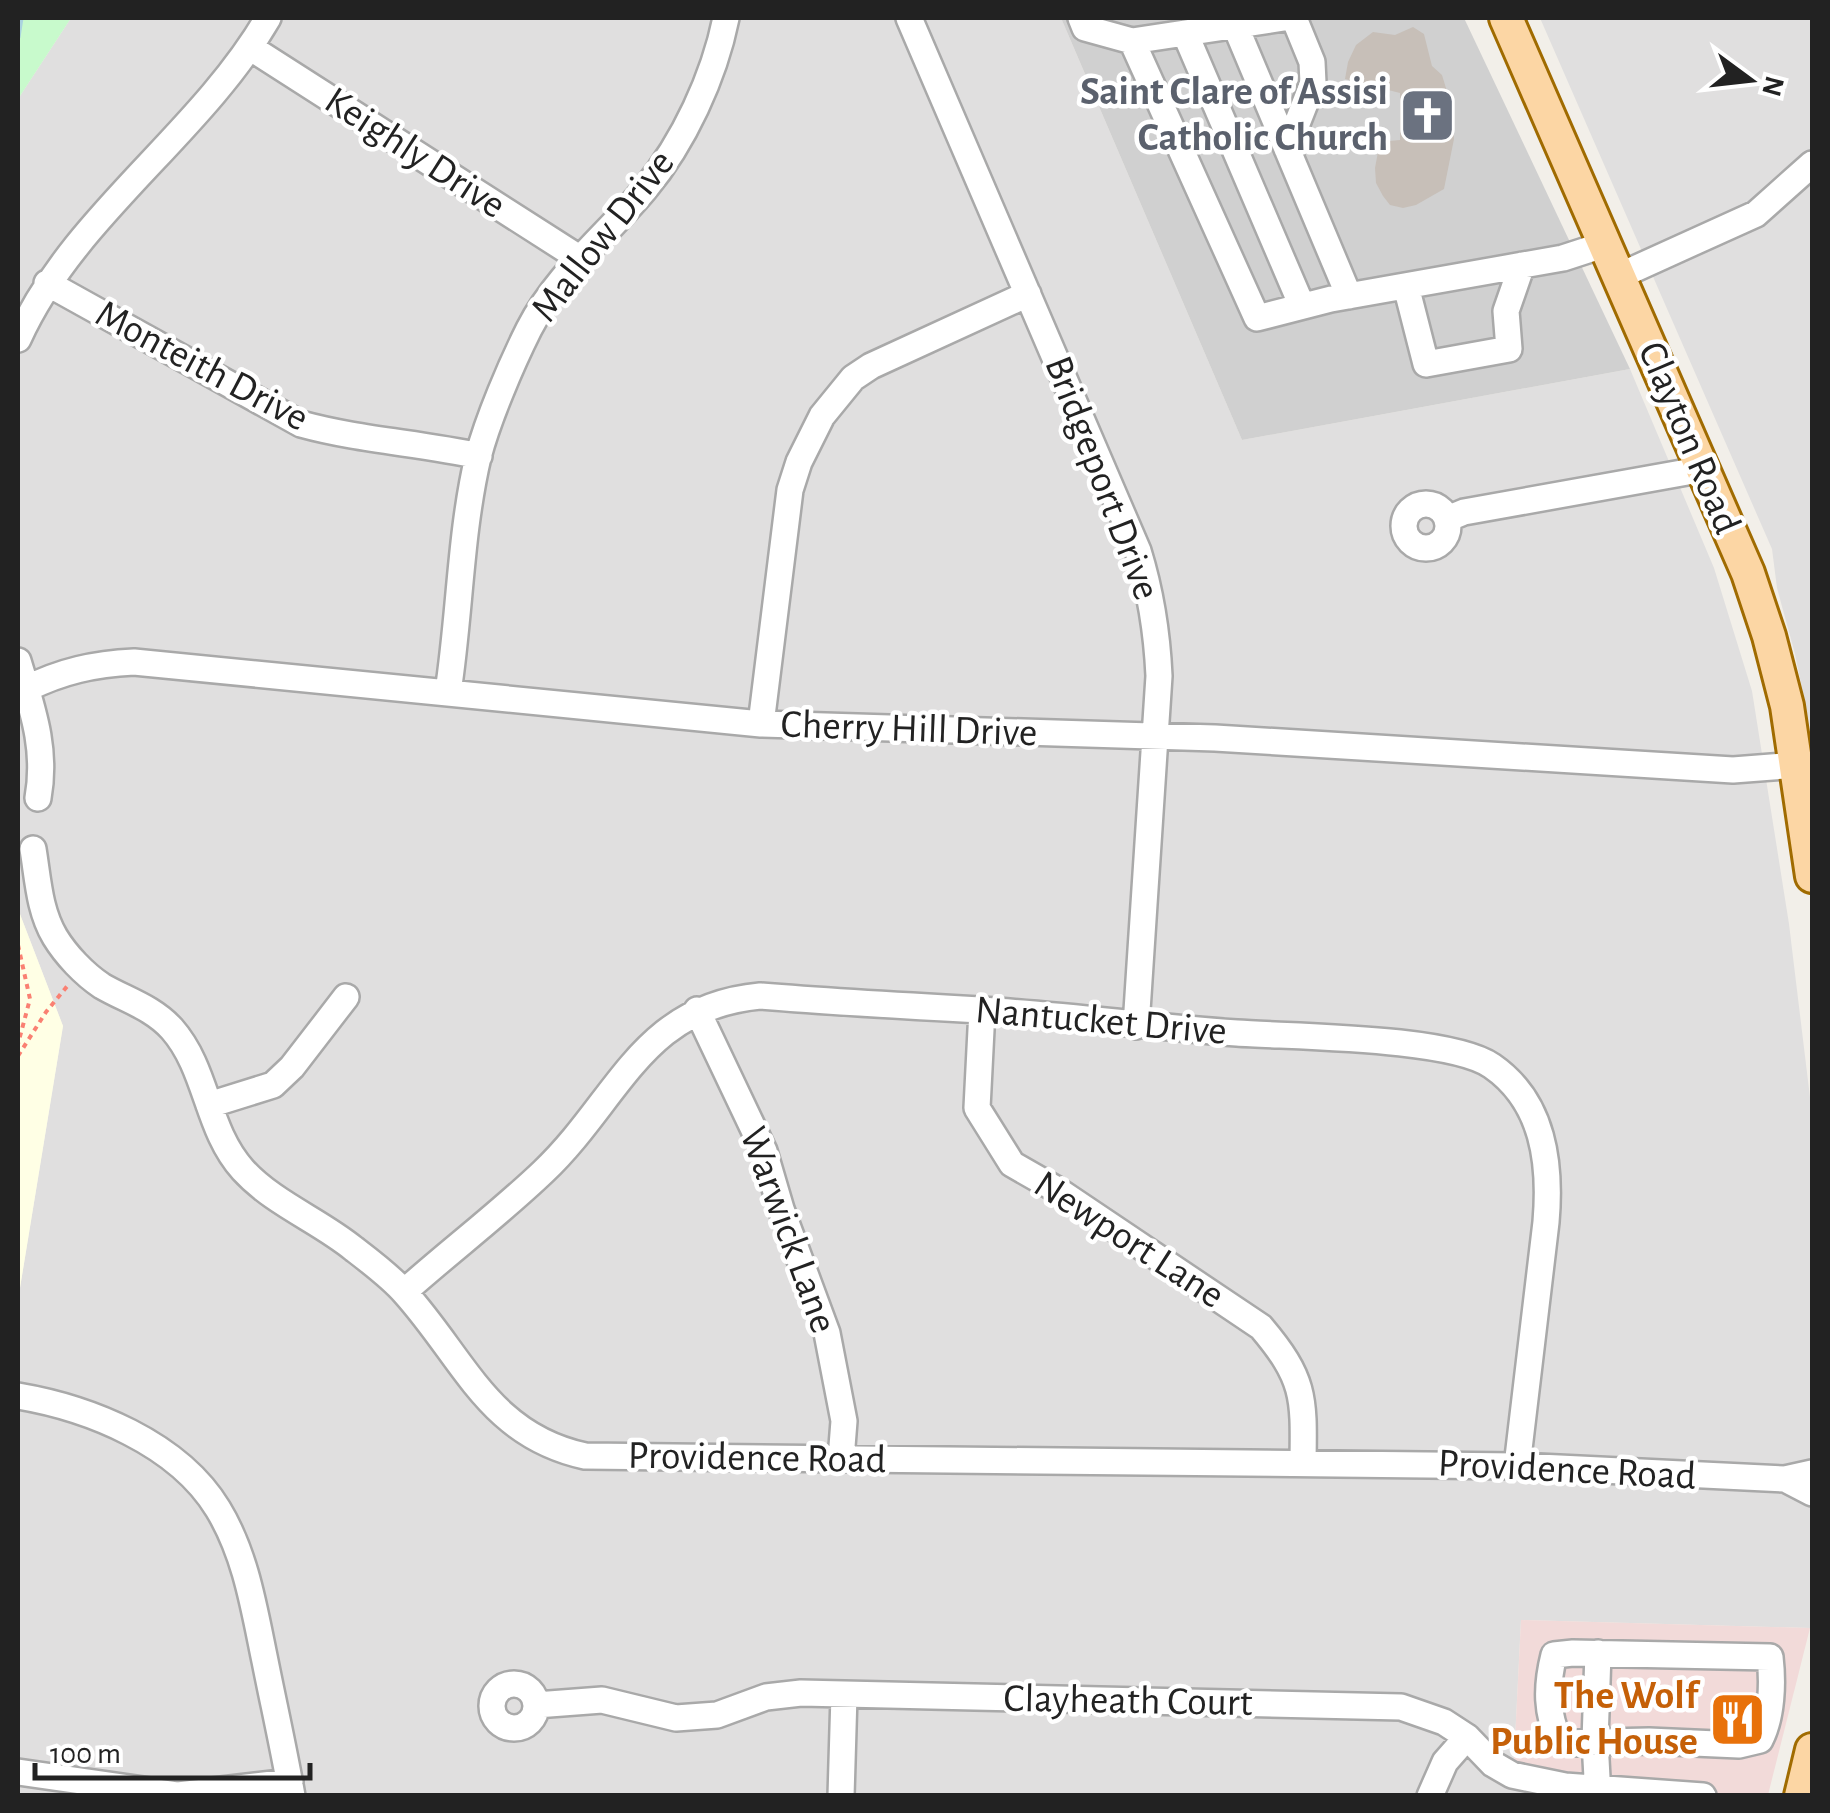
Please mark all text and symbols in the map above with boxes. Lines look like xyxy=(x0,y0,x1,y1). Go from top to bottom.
north arrow xyxy=(1700,30,1800,130)
place label: Saint Clare of Assisi Catholic Church xyxy=(1080,72,1388,158)
text: N xyxy=(1756,73,1788,99)
street label: Keighly Drive xyxy=(318,80,512,226)
church icon: Saint Clare of Assisi Catholic Church xyxy=(1397,85,1457,145)
street label: Mallow Drive xyxy=(524,143,682,329)
street label: Monteith Drive xyxy=(89,293,315,439)
street label: Clayton Road xyxy=(1631,336,1747,540)
street label: Bridgeport Drive xyxy=(1037,351,1167,605)
street label: Cherry Hill Drive xyxy=(780,705,1038,753)
street label: Nantucket Drive xyxy=(974,990,1228,1052)
street label: Warwick Lane xyxy=(732,1122,844,1338)
street label: Newport Lane xyxy=(1027,1164,1231,1316)
street label: Providence Road xyxy=(627,1436,887,1480)
street label: Providence Road xyxy=(1437,1443,1697,1497)
place label: The Wolf Public House xyxy=(1490,1676,1701,1762)
street label: Clayheath Court xyxy=(1003,1679,1253,1723)
restaurant icon: The Wolf Public House xyxy=(1707,1689,1767,1749)
scale bar xyxy=(35,1718,310,1780)
text: 100 m xyxy=(50,1739,121,1769)

